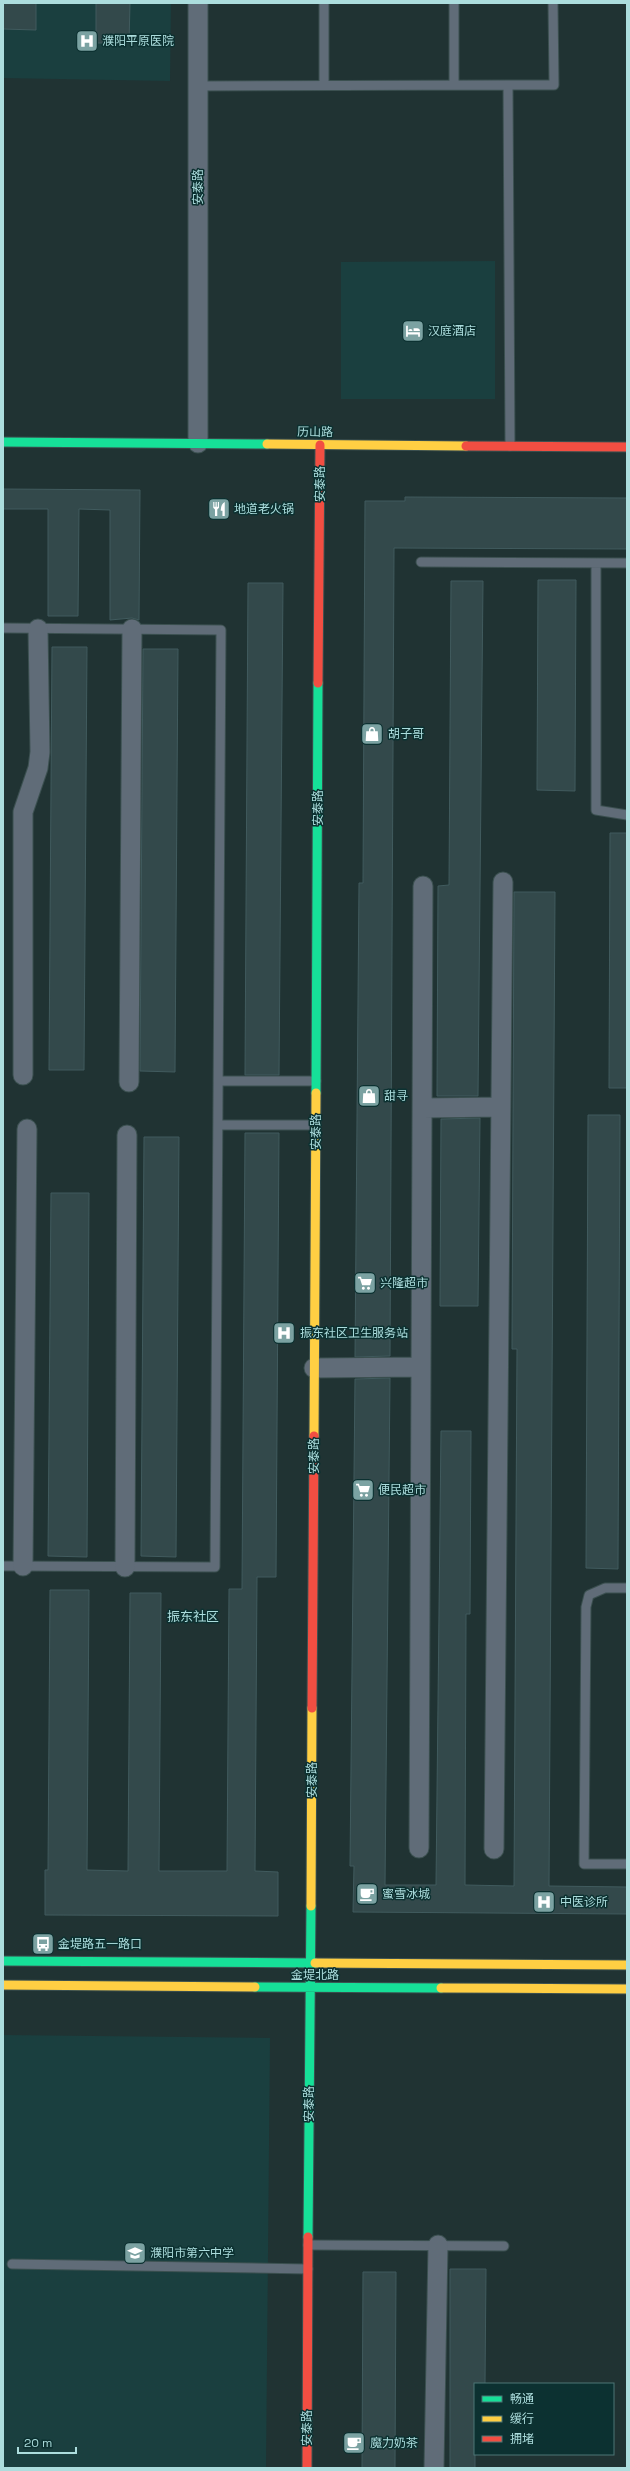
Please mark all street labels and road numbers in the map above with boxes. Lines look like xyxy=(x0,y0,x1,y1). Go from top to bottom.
street label: 安泰路 xyxy=(190,169,206,205)
street label: 历山路 xyxy=(297,424,333,440)
street label: 安泰路 xyxy=(312,466,328,502)
street label: 安泰路 xyxy=(310,790,326,826)
street label: 安泰路 xyxy=(308,1114,324,1150)
street label: 安泰路 xyxy=(306,1438,322,1474)
street label: 安泰路 xyxy=(304,1762,320,1798)
street label: 金堤北路 xyxy=(291,1967,339,1983)
street label: 安泰路 xyxy=(301,2086,317,2122)
street label: 安泰路 xyxy=(299,2410,315,2446)

